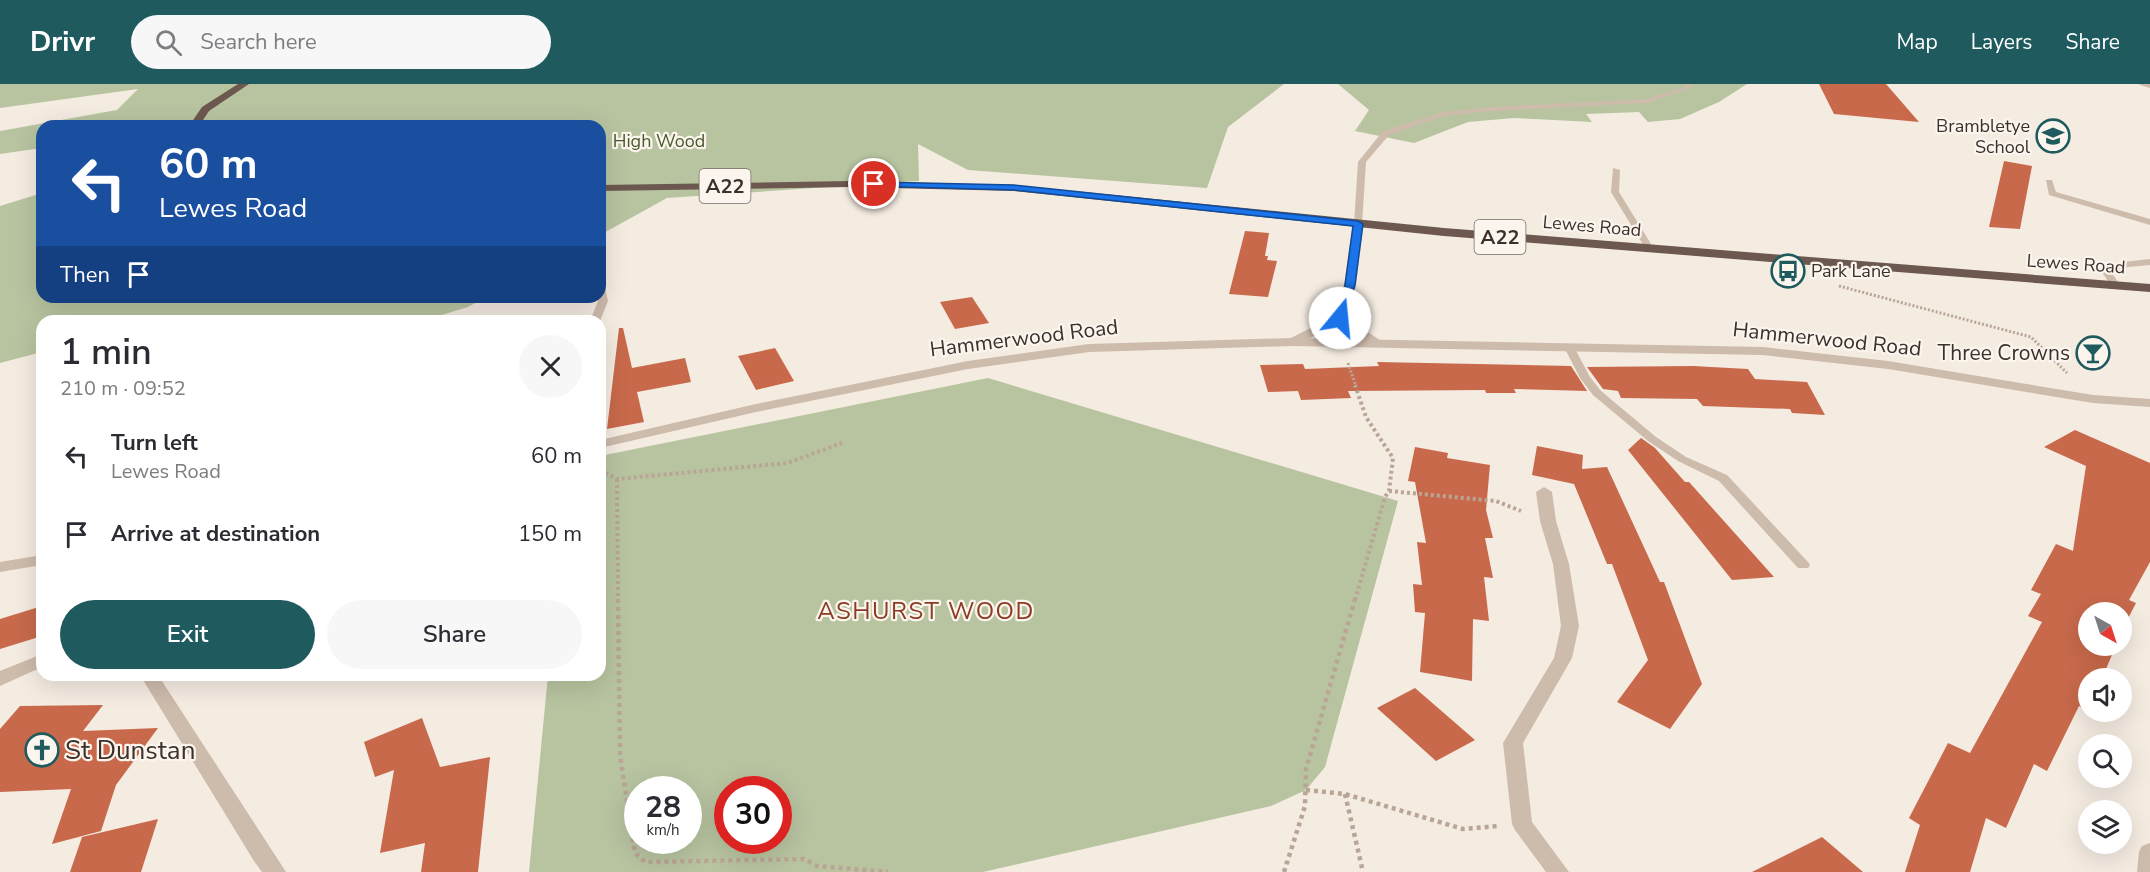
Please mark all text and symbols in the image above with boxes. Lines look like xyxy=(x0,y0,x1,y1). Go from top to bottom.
search box xyxy=(131,15,551,69)
text: Drivr xyxy=(30,23,95,61)
icon: search xyxy=(152,26,185,59)
text: Search here xyxy=(200,27,317,57)
text: Map xyxy=(1896,28,1938,56)
text: Layers xyxy=(1971,28,2032,56)
text: Share xyxy=(2065,28,2120,56)
place label: Brambletye School xyxy=(1936,114,2031,159)
school or university icon: Brambletye School xyxy=(2035,118,2071,154)
park label: High Wood xyxy=(613,129,705,153)
text: 60 m xyxy=(159,136,258,193)
icon: left xyxy=(60,144,138,222)
pin xyxy=(848,158,899,209)
icon: arrive xyxy=(857,167,890,200)
road number: A22 xyxy=(700,169,750,203)
text: Lewes Road xyxy=(159,190,307,227)
street label: Lewes Road xyxy=(1542,210,1642,242)
road number: A22 xyxy=(1474,220,1526,254)
street label: Lewes Road xyxy=(2026,249,2126,279)
bus stop icon: Park Lane xyxy=(1770,253,1806,289)
icon: arrive xyxy=(122,258,155,291)
place label: Park Lane xyxy=(1811,259,1891,283)
text: Then xyxy=(60,260,110,290)
position arrow xyxy=(1308,286,1372,350)
street label: Hammerwood Road xyxy=(928,313,1120,363)
street label: Hammerwood Road xyxy=(1731,315,1923,363)
text: 1 min xyxy=(60,328,152,377)
button: close xyxy=(519,335,582,398)
bar icon: Three Crowns xyxy=(2075,335,2111,371)
place label: Three Crowns xyxy=(1938,339,2070,367)
text: 210 m · 09:52 xyxy=(60,375,186,402)
text: Turn left xyxy=(111,428,198,458)
icon: left xyxy=(60,440,93,473)
text: 60 m xyxy=(531,441,582,471)
text: Lewes Road xyxy=(111,458,221,485)
icon: arrive xyxy=(60,518,93,551)
text: Arrive at destination xyxy=(111,519,320,549)
text: 150 m xyxy=(518,519,582,549)
district label: ASHURST WOOD xyxy=(817,595,1035,627)
button: Exit xyxy=(60,600,315,669)
button: Share xyxy=(327,600,582,669)
north arrow xyxy=(2078,602,2132,656)
map controls xyxy=(2078,602,2132,854)
button: sound xyxy=(2078,668,2132,722)
church icon: St Dunstan xyxy=(24,732,60,768)
place label: St Dunstan xyxy=(65,733,195,768)
button: search xyxy=(2078,734,2132,788)
speed limit sign: 30 xyxy=(714,776,792,854)
text: 28 xyxy=(645,787,681,828)
button: layers xyxy=(2078,800,2132,854)
text: km/h xyxy=(646,820,680,840)

